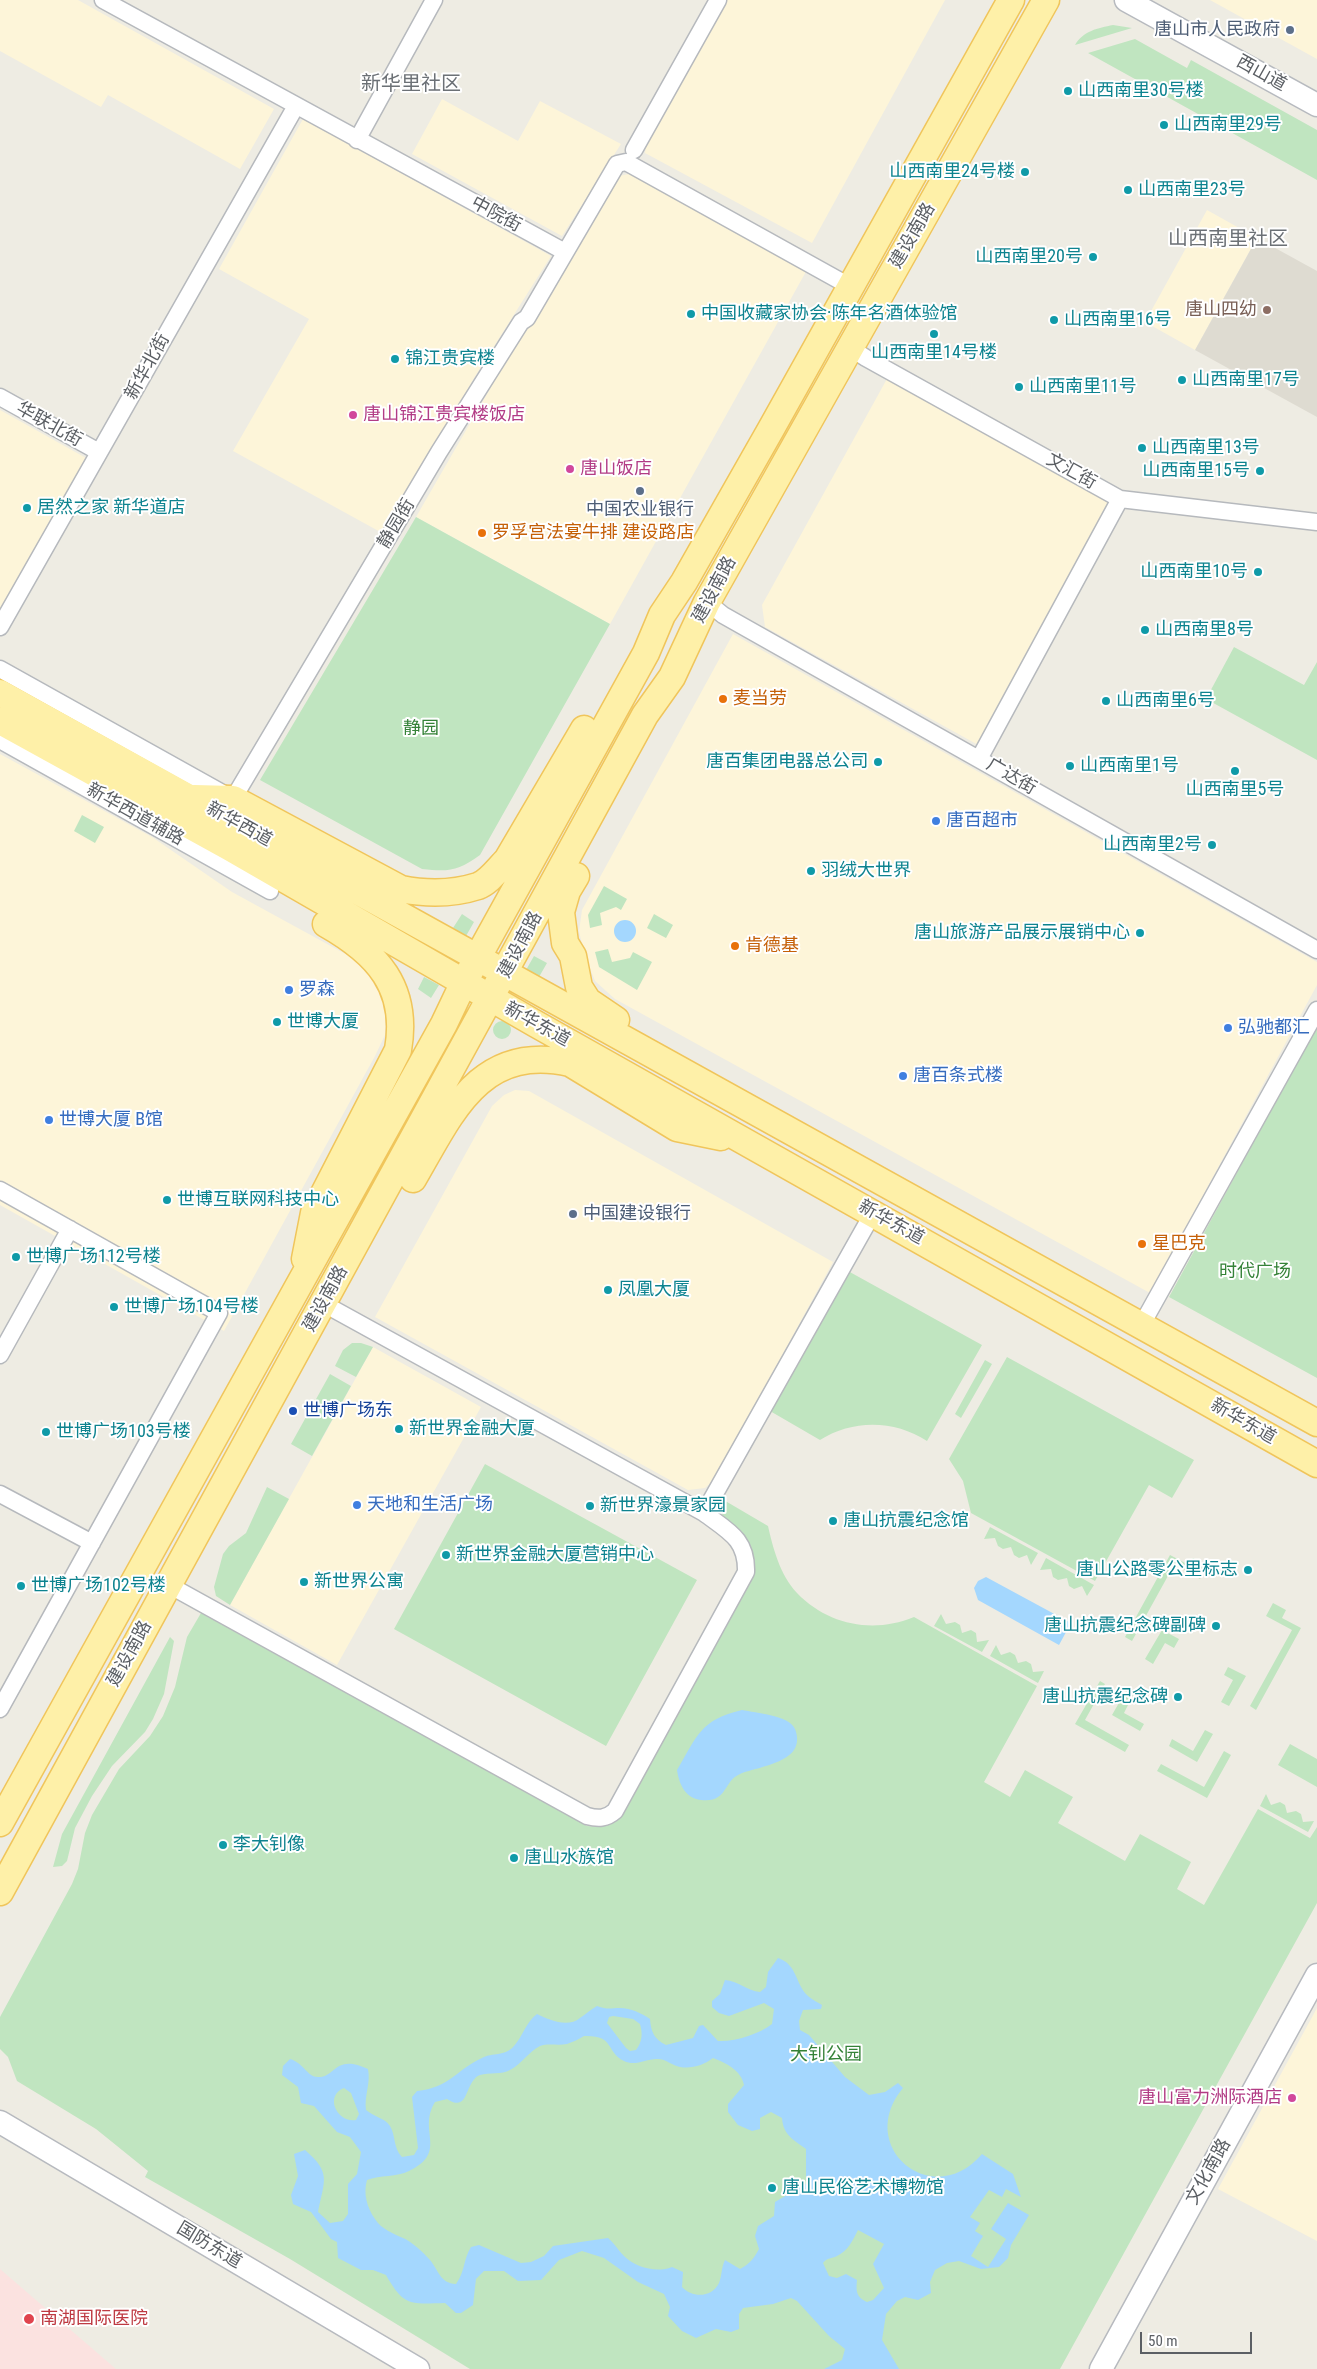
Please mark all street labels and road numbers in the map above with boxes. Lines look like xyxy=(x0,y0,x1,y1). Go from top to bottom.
street label: 西山道 xyxy=(1232,51,1290,97)
street label: 中院街 xyxy=(467,193,525,237)
street label: 建设南路 xyxy=(886,199,940,273)
street label: 新华北街 xyxy=(121,330,175,404)
street label: 华联北街 xyxy=(12,398,86,452)
street label: 文汇街 xyxy=(1042,449,1100,495)
street label: 静园街 xyxy=(374,495,420,553)
street label: 建设南路 xyxy=(689,553,741,627)
street label: 广达街 xyxy=(982,754,1040,800)
street label: 新华西道辅路 xyxy=(83,779,187,851)
street label: 新华西道 xyxy=(202,798,276,852)
street label: 建设南路 xyxy=(495,908,547,982)
street label: 新华东道 xyxy=(500,998,574,1052)
street label: 新华东道 xyxy=(854,1196,928,1250)
street label: 建设南路 xyxy=(299,1262,353,1336)
street label: 新华东道 xyxy=(1206,1395,1280,1449)
street label: 建设南路 xyxy=(103,1617,157,1691)
street label: 文化南路 xyxy=(1182,2135,1236,2209)
street label: 国防东道 xyxy=(173,2218,245,2274)

